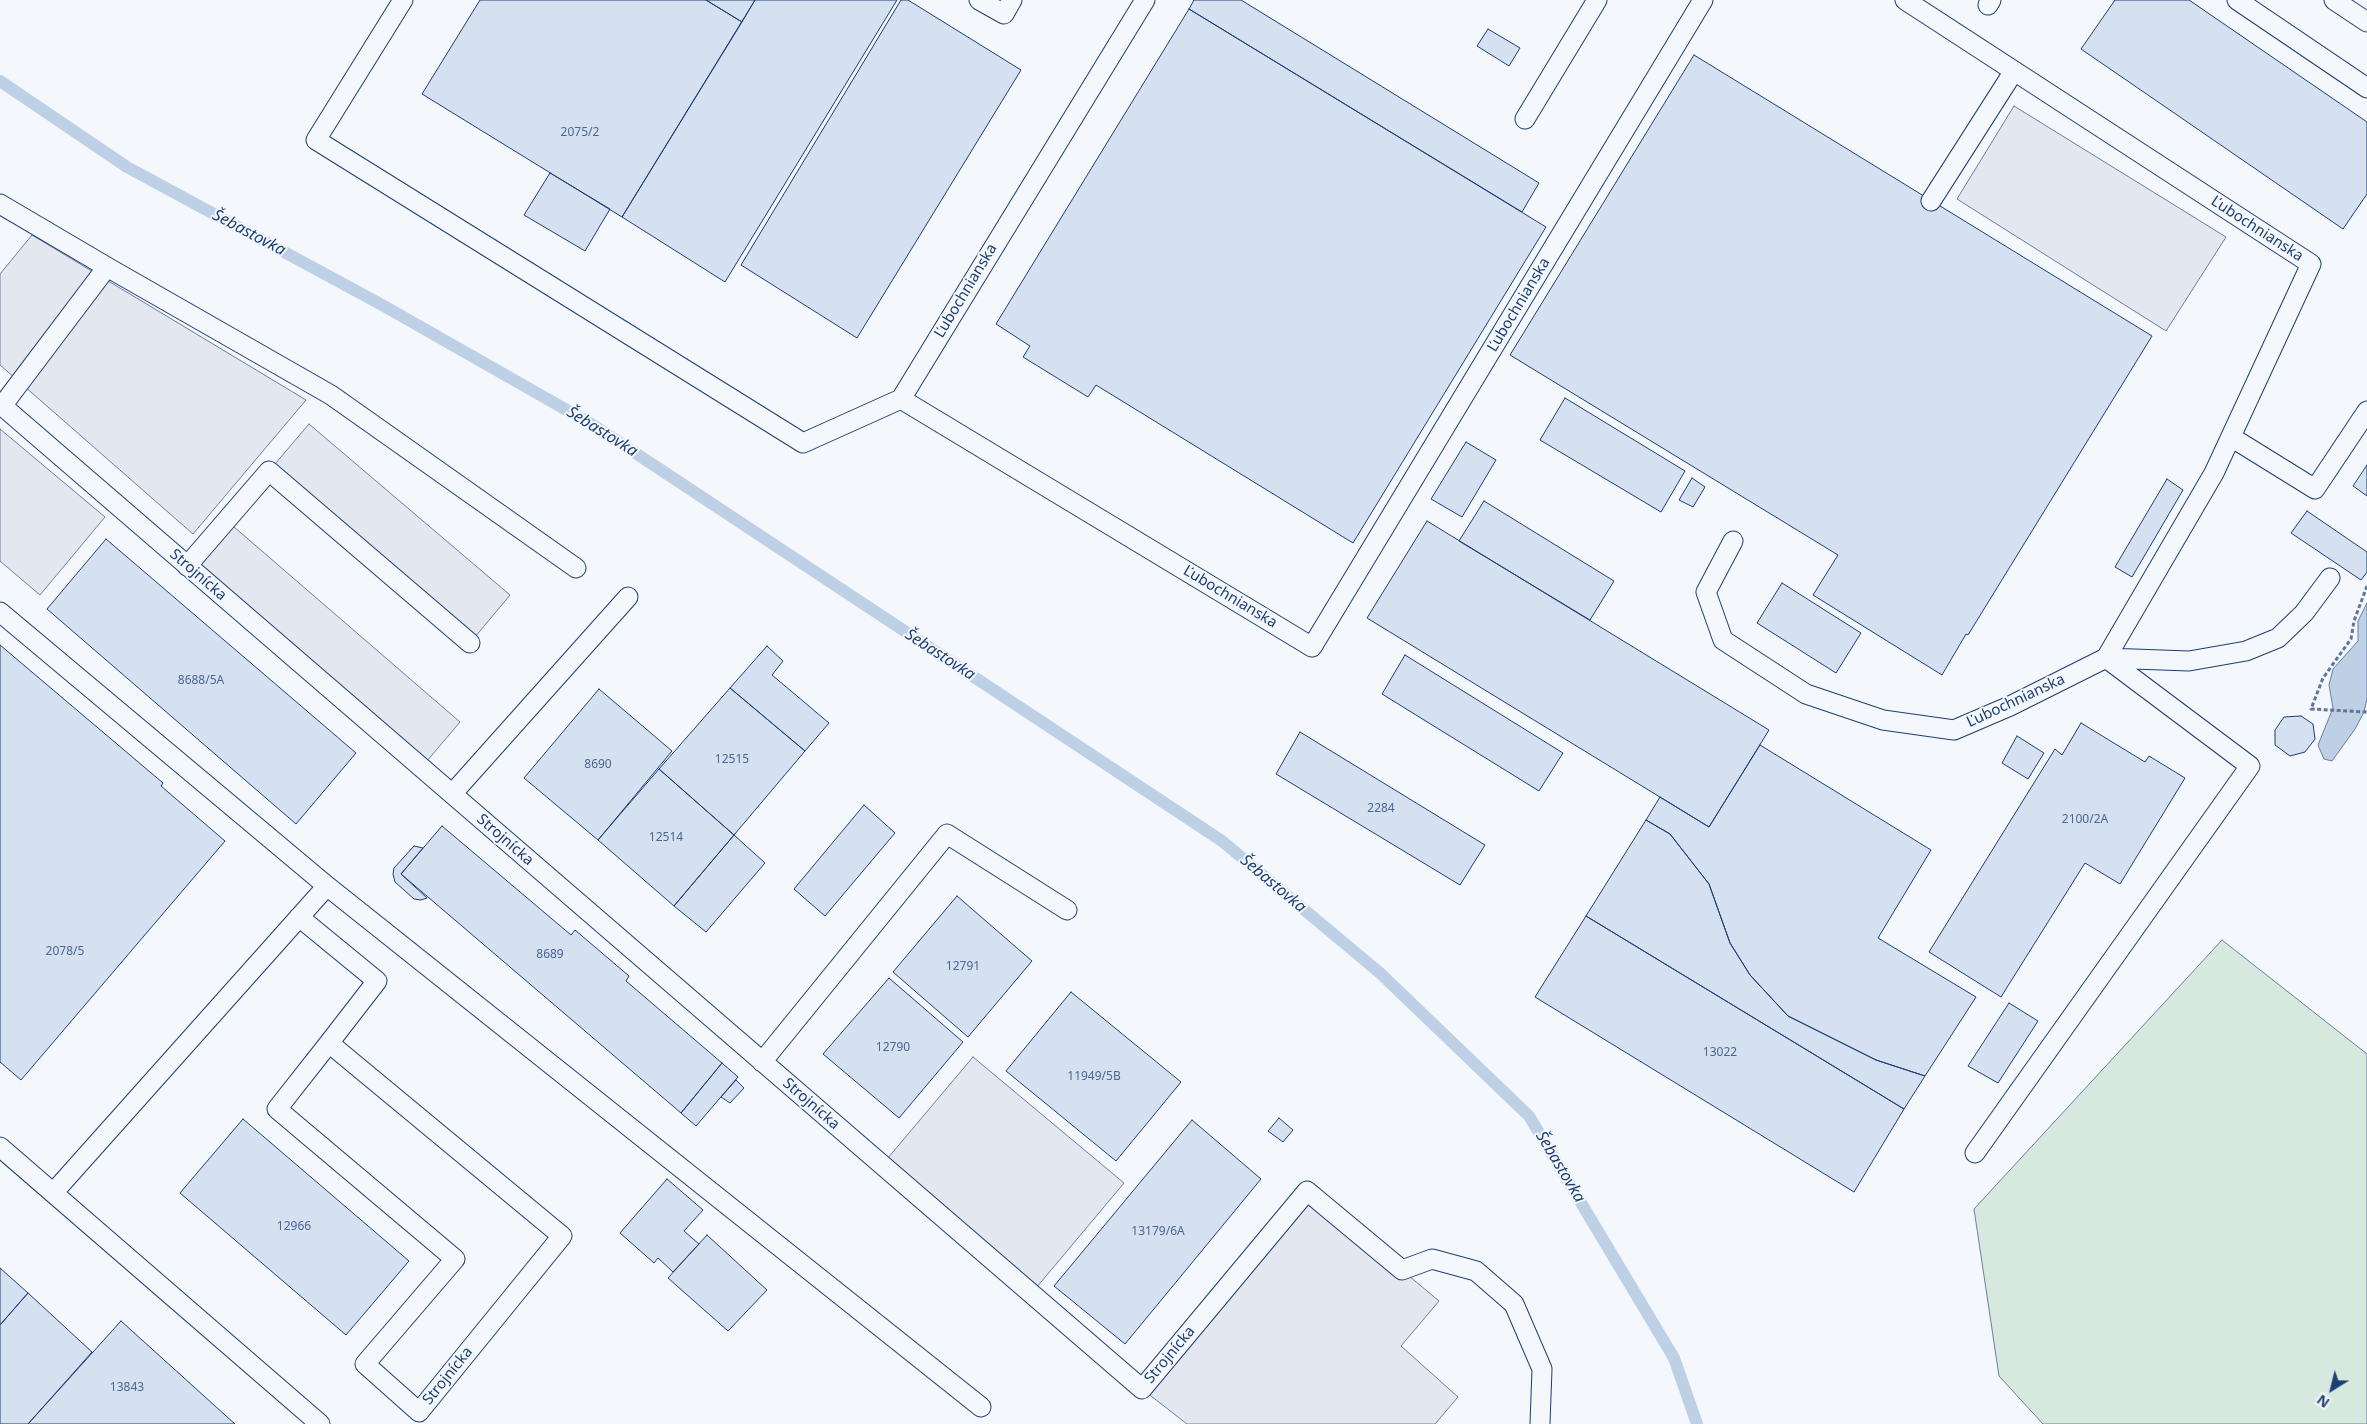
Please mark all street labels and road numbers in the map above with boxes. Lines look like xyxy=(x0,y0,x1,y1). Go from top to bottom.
street label: Ľubochnianska xyxy=(2208,192,2306,266)
street label: Ľubochnianska xyxy=(931,241,1001,341)
street label: Ľubochnianska xyxy=(1484,255,1554,355)
street label: Strojnícka xyxy=(166,545,230,605)
street label: Ľubochnianska xyxy=(1180,562,1280,632)
street label: Ľubochnianska xyxy=(1964,670,2068,732)
street label: Strojnícka xyxy=(473,810,537,870)
street label: Strojnícka xyxy=(779,1074,843,1134)
street label: Strojnícka xyxy=(1141,1323,1199,1387)
street label: Strojnícka xyxy=(419,1343,477,1409)

